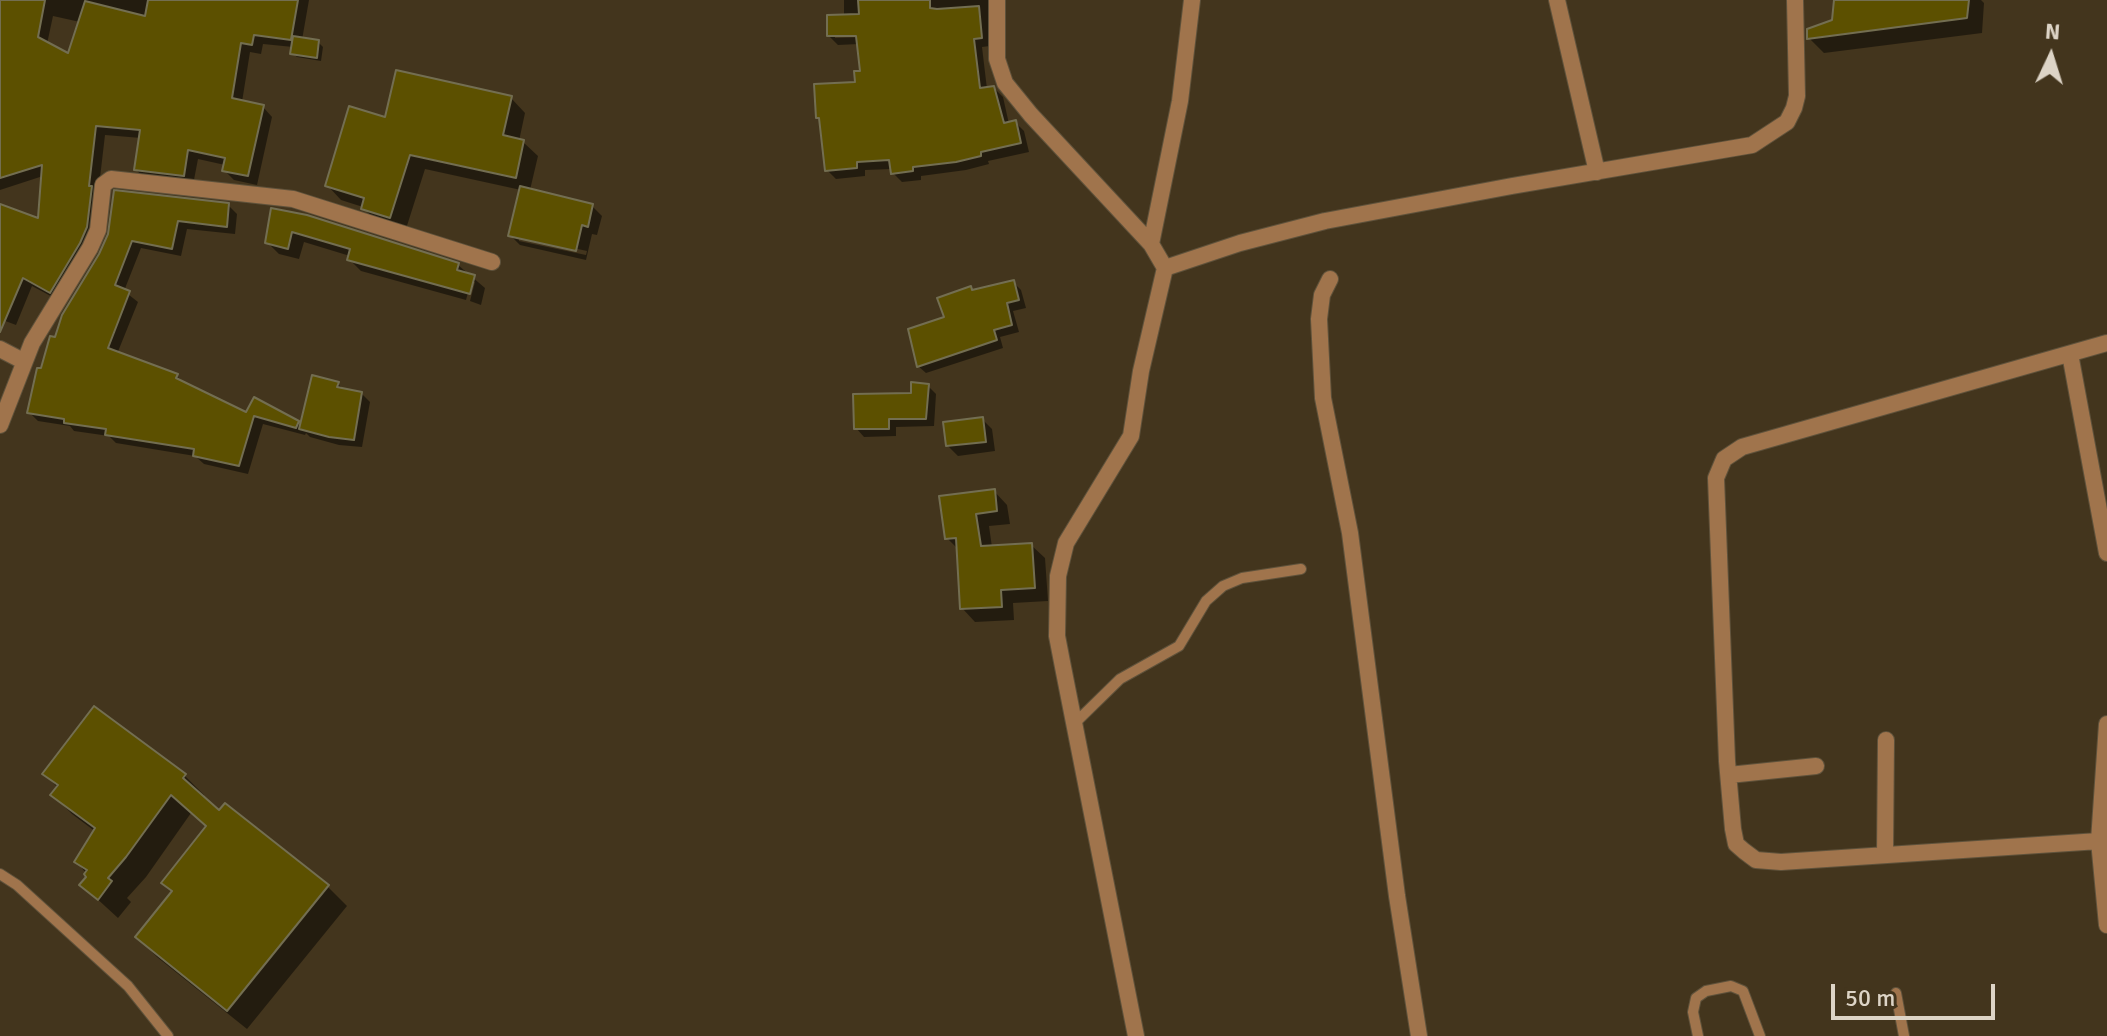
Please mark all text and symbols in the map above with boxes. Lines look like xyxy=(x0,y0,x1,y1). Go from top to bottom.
north arrow xyxy=(2011,16,2091,96)
text: N xyxy=(2044,18,2061,46)
scale bar xyxy=(1835,968,1999,1018)
text: 50 m xyxy=(1845,983,1895,1013)

